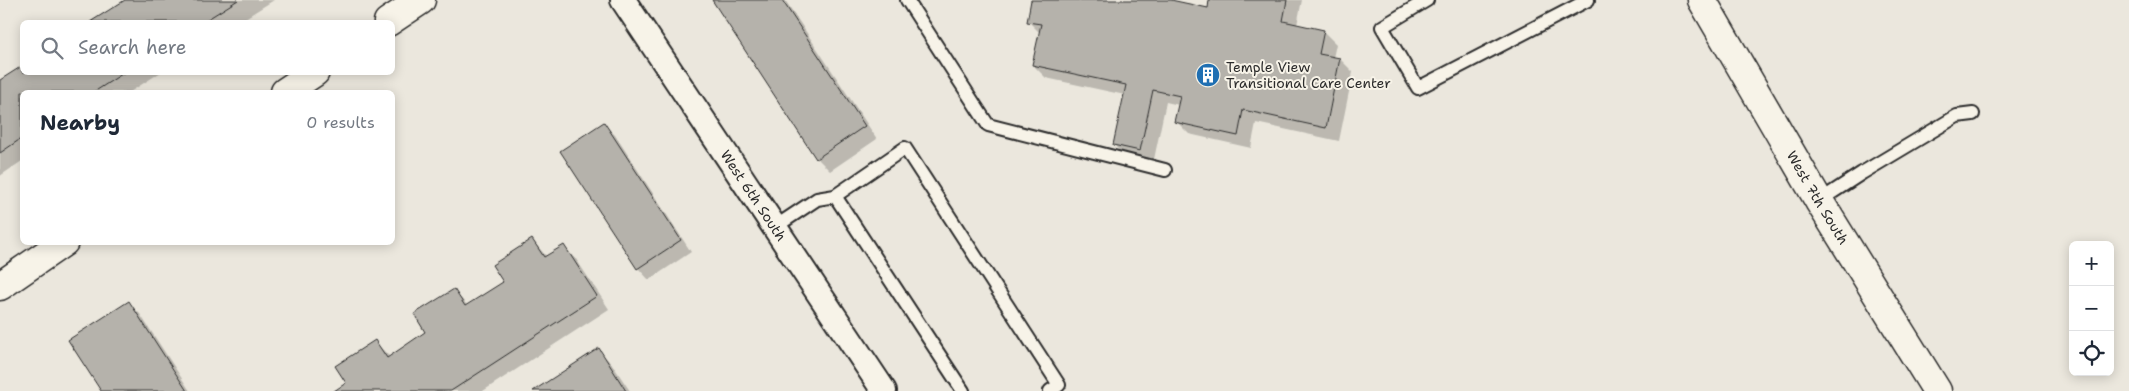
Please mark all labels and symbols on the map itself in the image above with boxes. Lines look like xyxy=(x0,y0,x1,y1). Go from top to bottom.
place label: Temple View Transitional Care Center xyxy=(1226,58,1391,92)
building icon: Temple View Transitional Care Center xyxy=(1195,62,1221,88)
street label: West 6th South xyxy=(717,146,790,245)
street label: West 7th South xyxy=(1783,148,1853,248)

